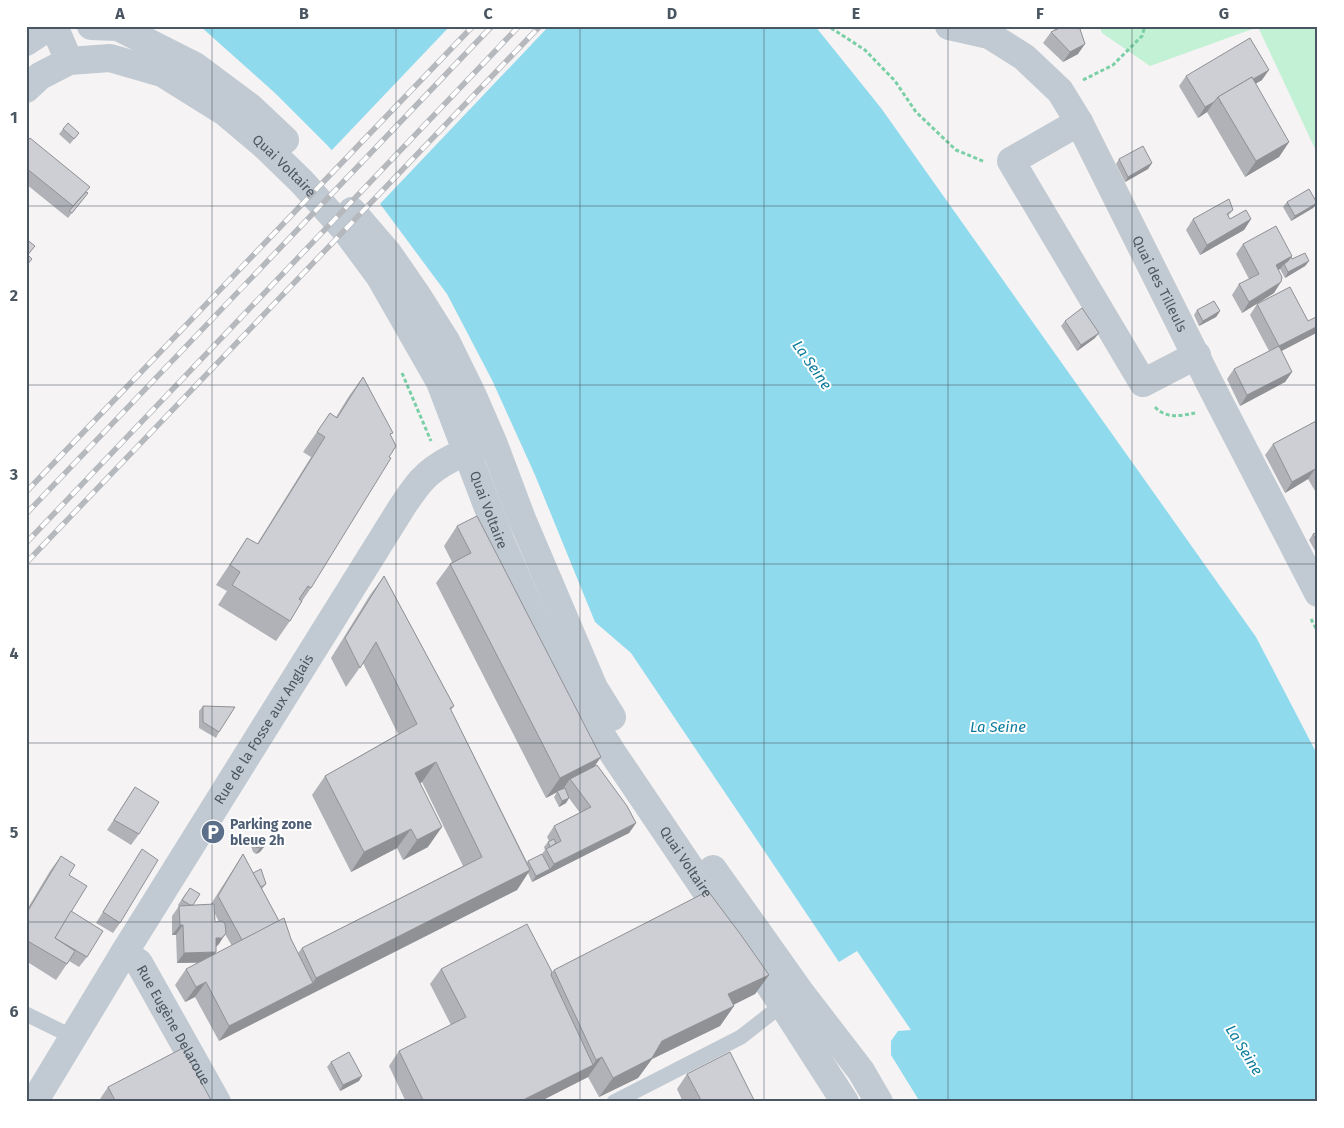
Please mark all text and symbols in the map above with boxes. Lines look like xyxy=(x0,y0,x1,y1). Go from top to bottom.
text: A xyxy=(114,4,125,23)
text: B xyxy=(299,4,309,23)
text: C xyxy=(483,4,493,23)
text: D xyxy=(667,4,677,23)
text: E xyxy=(852,4,860,23)
text: F xyxy=(1036,4,1044,23)
text: G xyxy=(1219,4,1229,23)
text: 1 xyxy=(10,108,18,127)
street label: Quai Voltaire xyxy=(249,131,319,201)
street label: Quai des Tilleuls xyxy=(1128,233,1191,335)
text: 2 xyxy=(10,286,18,305)
water label: La Seine xyxy=(789,337,836,393)
text: 3 xyxy=(9,465,18,484)
street label: Quai Voltaire xyxy=(466,469,511,552)
text: 4 xyxy=(9,644,19,663)
street label: Rue de la Fosse aux Anglais xyxy=(211,651,318,808)
water label: La Seine xyxy=(970,718,1026,736)
place label: Parking zone bleue 2h xyxy=(230,816,312,849)
parking icon: Parking zone bleue 2h xyxy=(200,819,226,845)
text: 5 xyxy=(10,823,19,842)
street label: Quai Voltaire xyxy=(656,823,716,901)
street label: Rue Eugène Delaroue xyxy=(133,962,214,1088)
text: 6 xyxy=(9,1002,19,1021)
water label: La Seine xyxy=(1222,1022,1267,1079)

